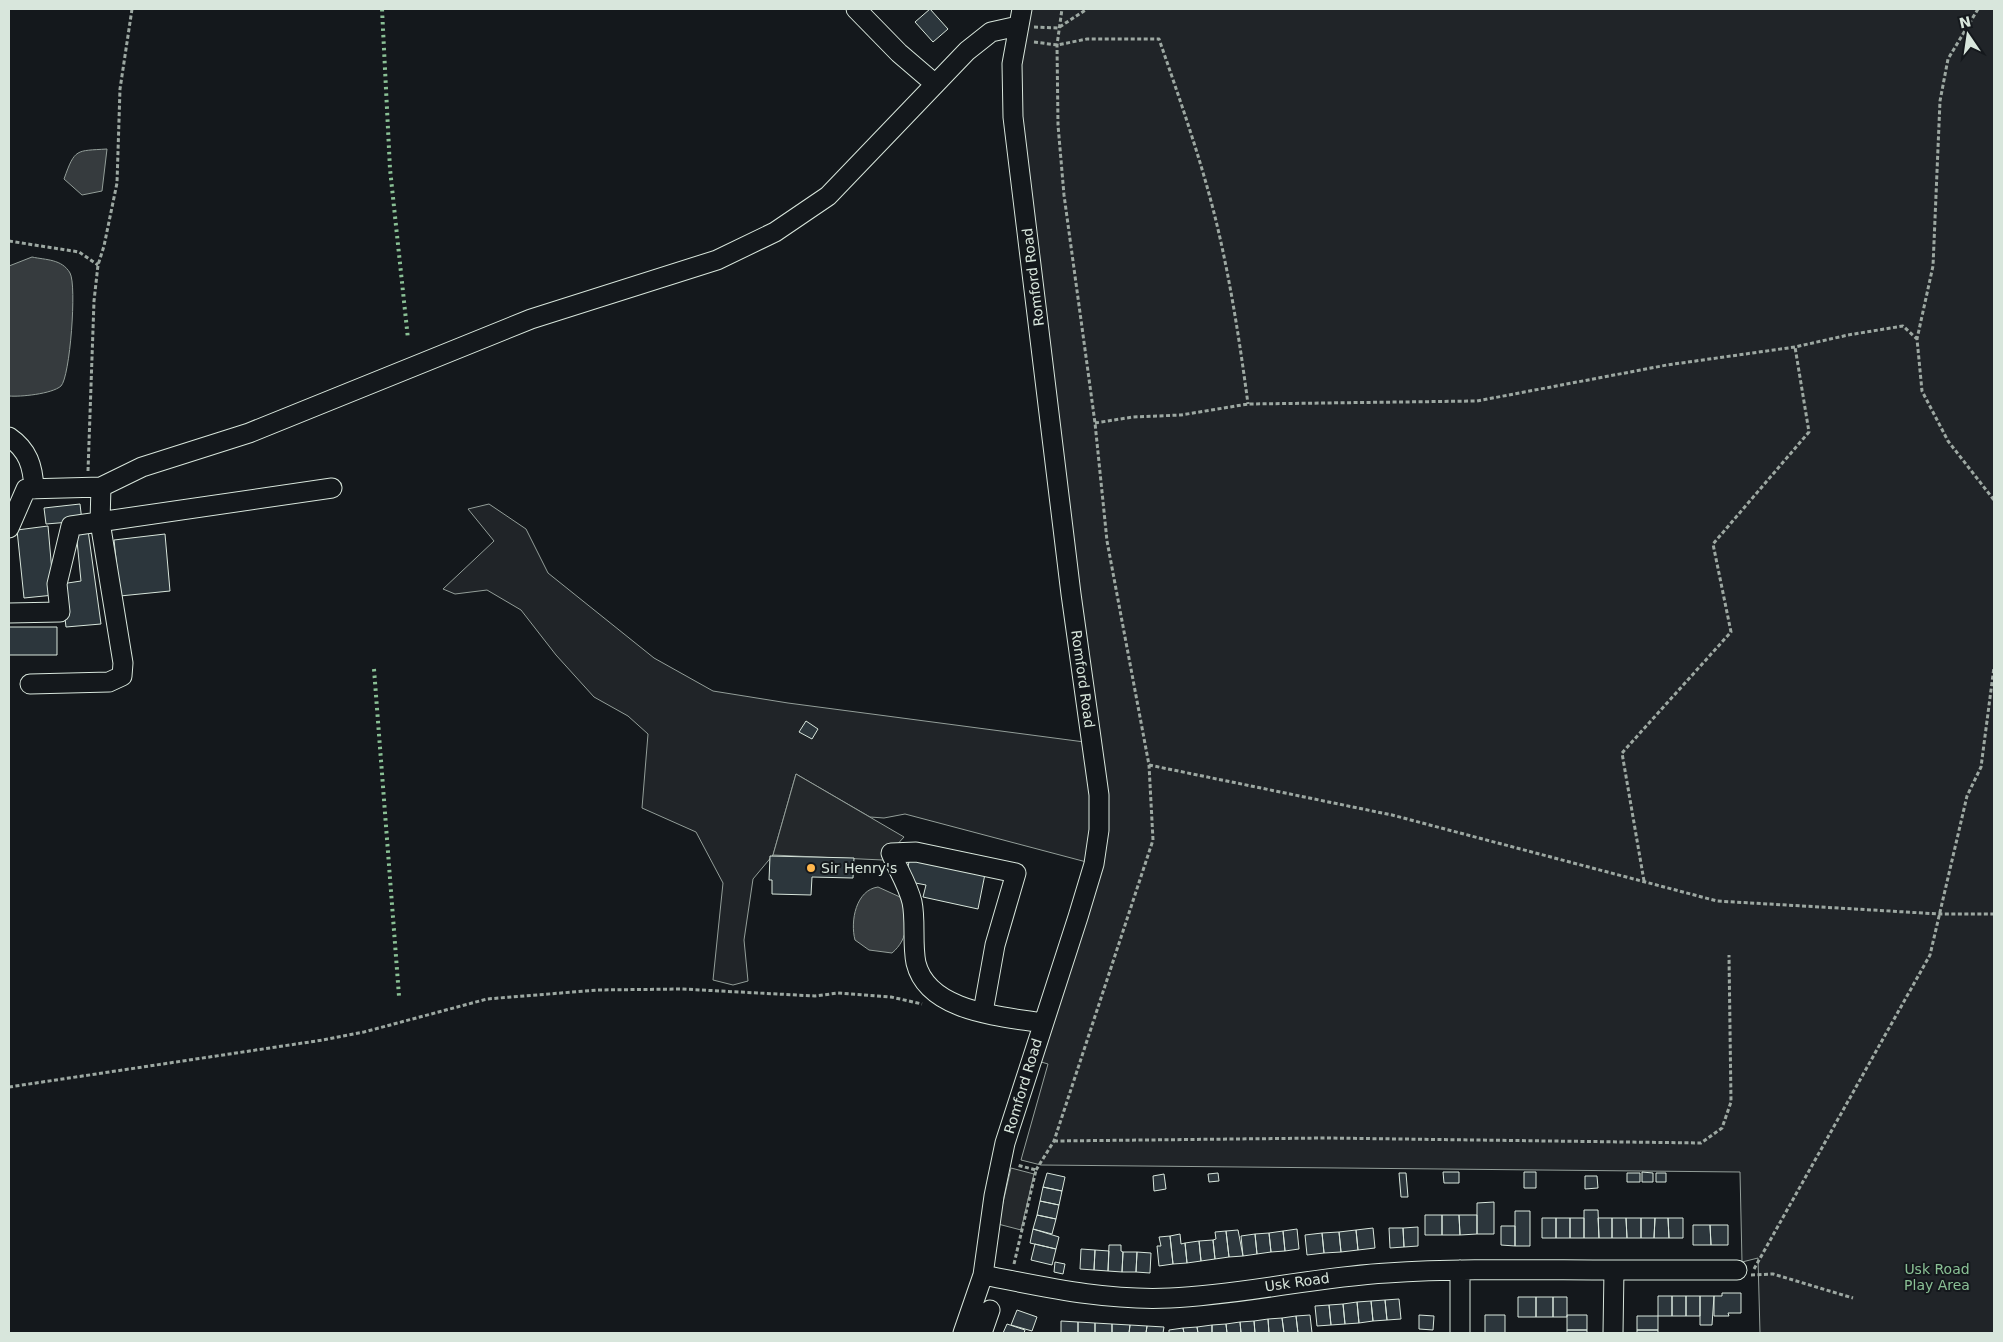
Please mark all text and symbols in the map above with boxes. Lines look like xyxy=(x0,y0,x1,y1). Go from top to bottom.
north arrow xyxy=(1943,10,1993,60)
text: N xyxy=(1958,13,1973,31)
street label: Romford Road xyxy=(1019,227,1047,327)
street label: Romford Road xyxy=(1068,629,1098,729)
place label: Sir Henry's xyxy=(821,860,897,876)
marker: Sir Henry's xyxy=(805,862,817,874)
street label: Romford Road xyxy=(1001,1036,1045,1136)
park label: Usk Road Play Area xyxy=(1904,1261,1970,1293)
street label: Usk Road xyxy=(1264,1270,1330,1294)

